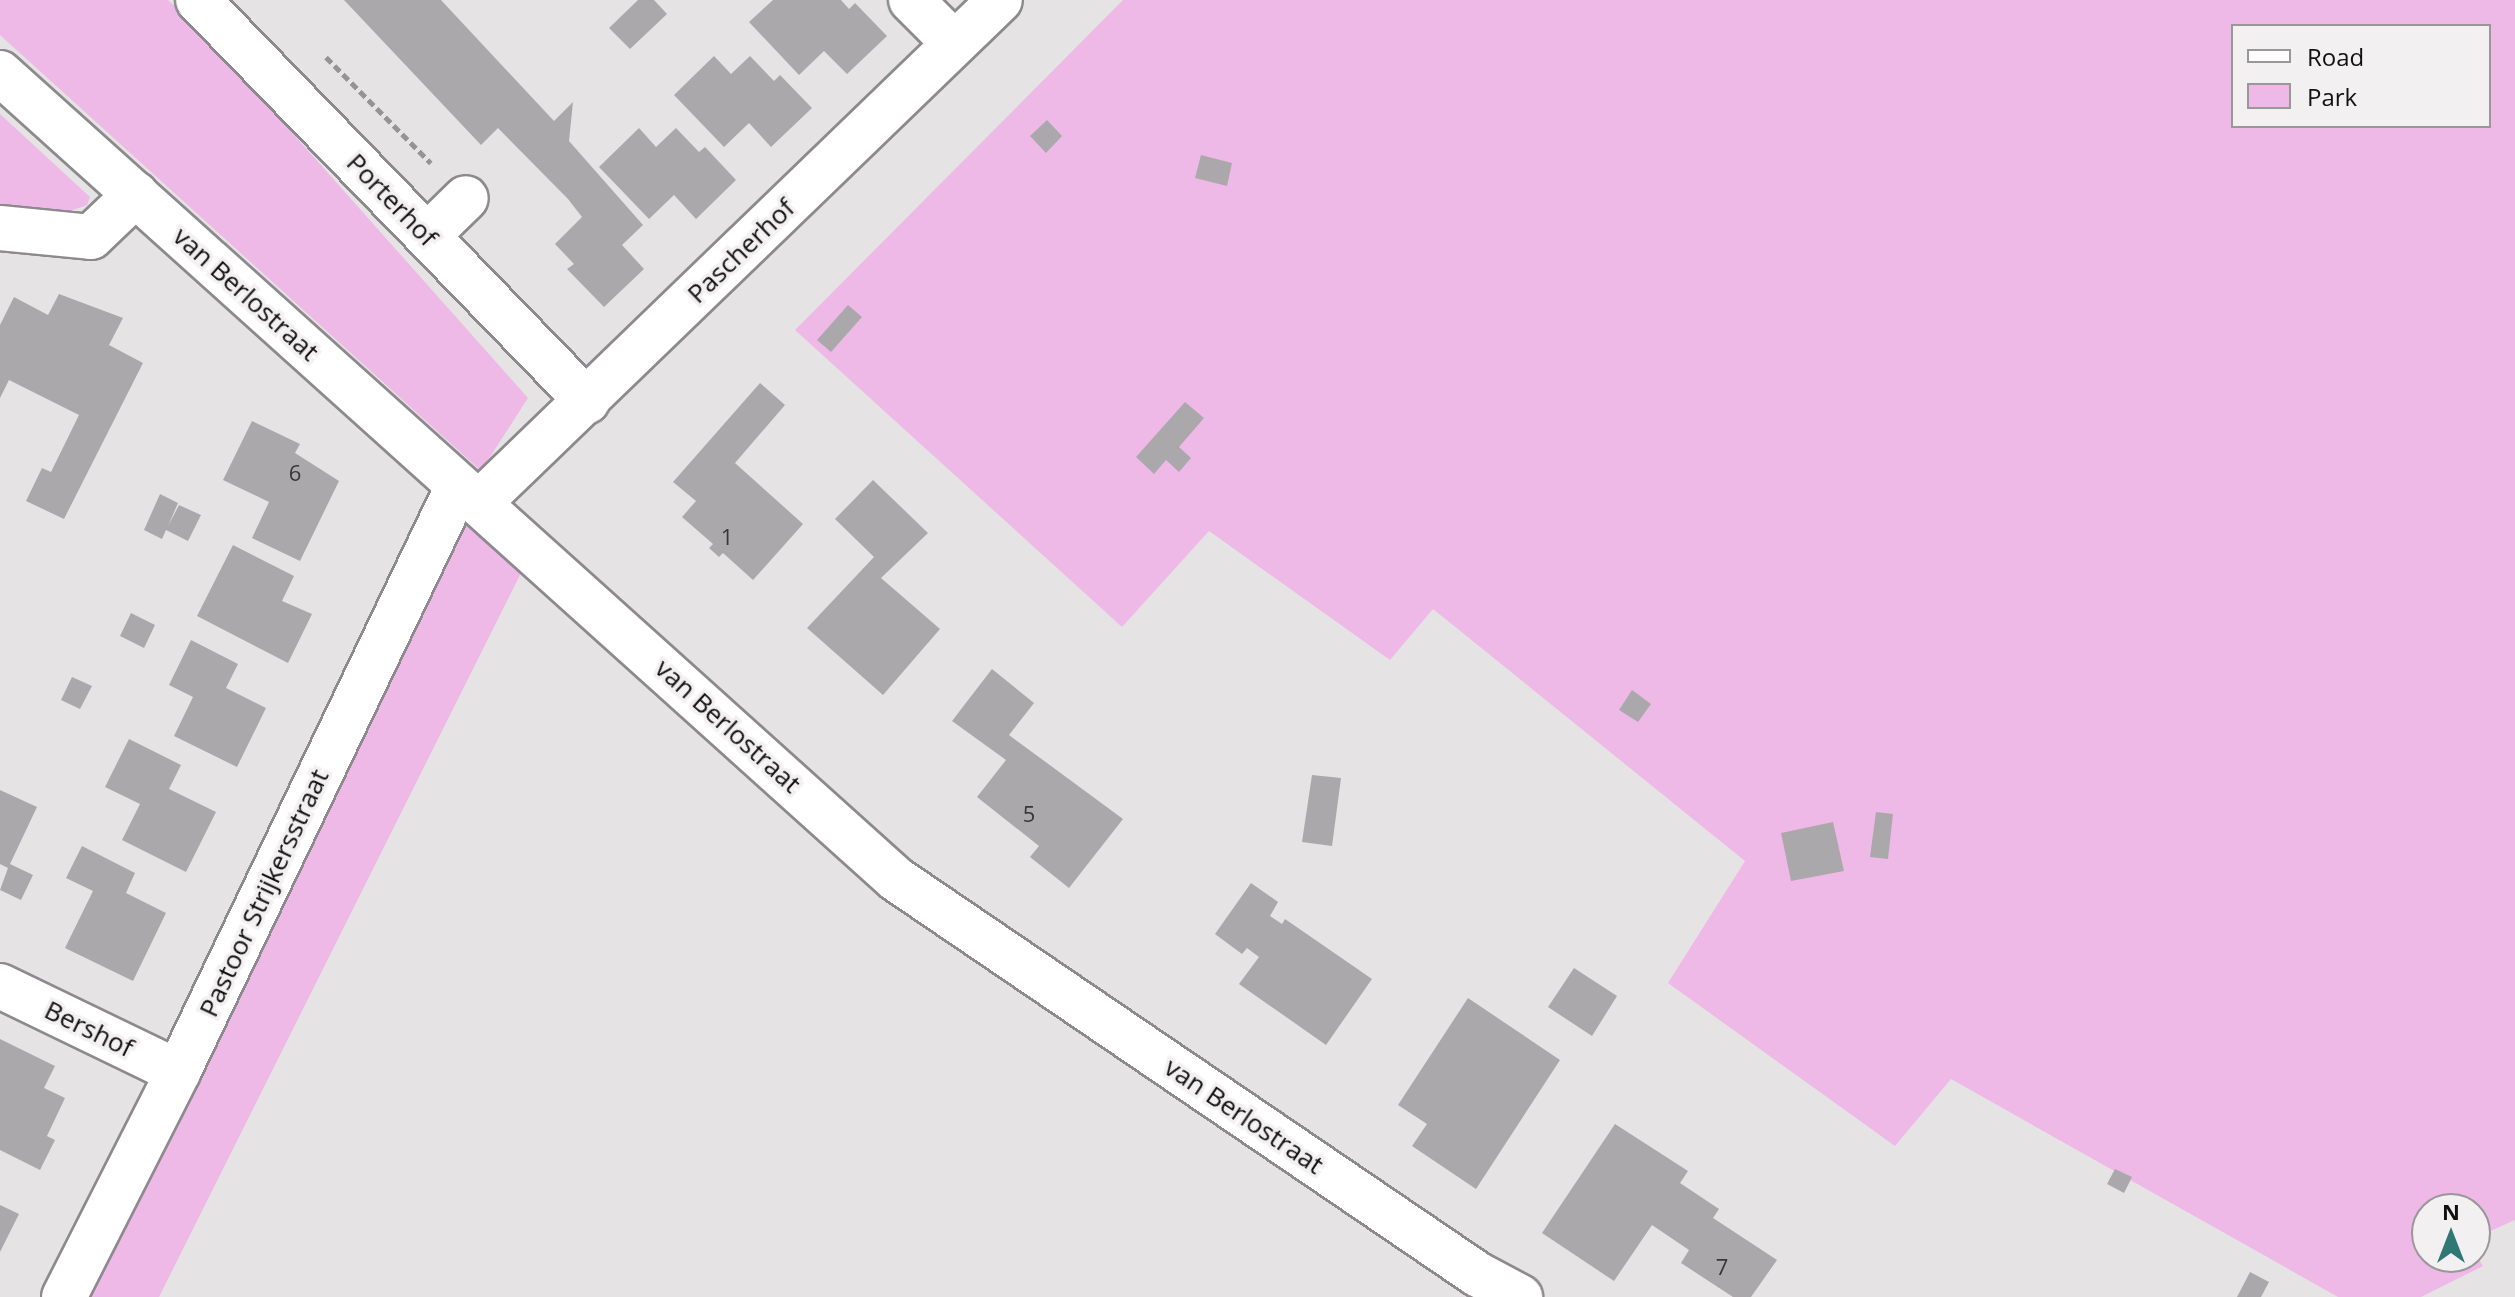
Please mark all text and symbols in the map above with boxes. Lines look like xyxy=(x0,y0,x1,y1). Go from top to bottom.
legend xyxy=(2231,24,2491,128)
text: Road xyxy=(2307,40,2364,73)
text: Park xyxy=(2307,80,2357,113)
street label: Porterhof xyxy=(340,147,444,253)
street label: Pascherhof xyxy=(681,192,801,310)
street label: van Berlostraat xyxy=(167,221,325,367)
house number: 6 xyxy=(289,460,301,486)
house number: 1 xyxy=(721,524,733,550)
street label: van Berlostraat xyxy=(649,653,807,799)
street label: Pastoor Strijkersstraat xyxy=(193,764,335,1022)
house number: 5 xyxy=(1023,801,1035,827)
street label: Bershof xyxy=(40,994,138,1064)
street label: van Berlostraat xyxy=(1159,1051,1329,1181)
north arrow xyxy=(2411,1193,2491,1273)
text: N xyxy=(2442,1196,2460,1226)
house number: 7 xyxy=(1716,1254,1728,1280)

